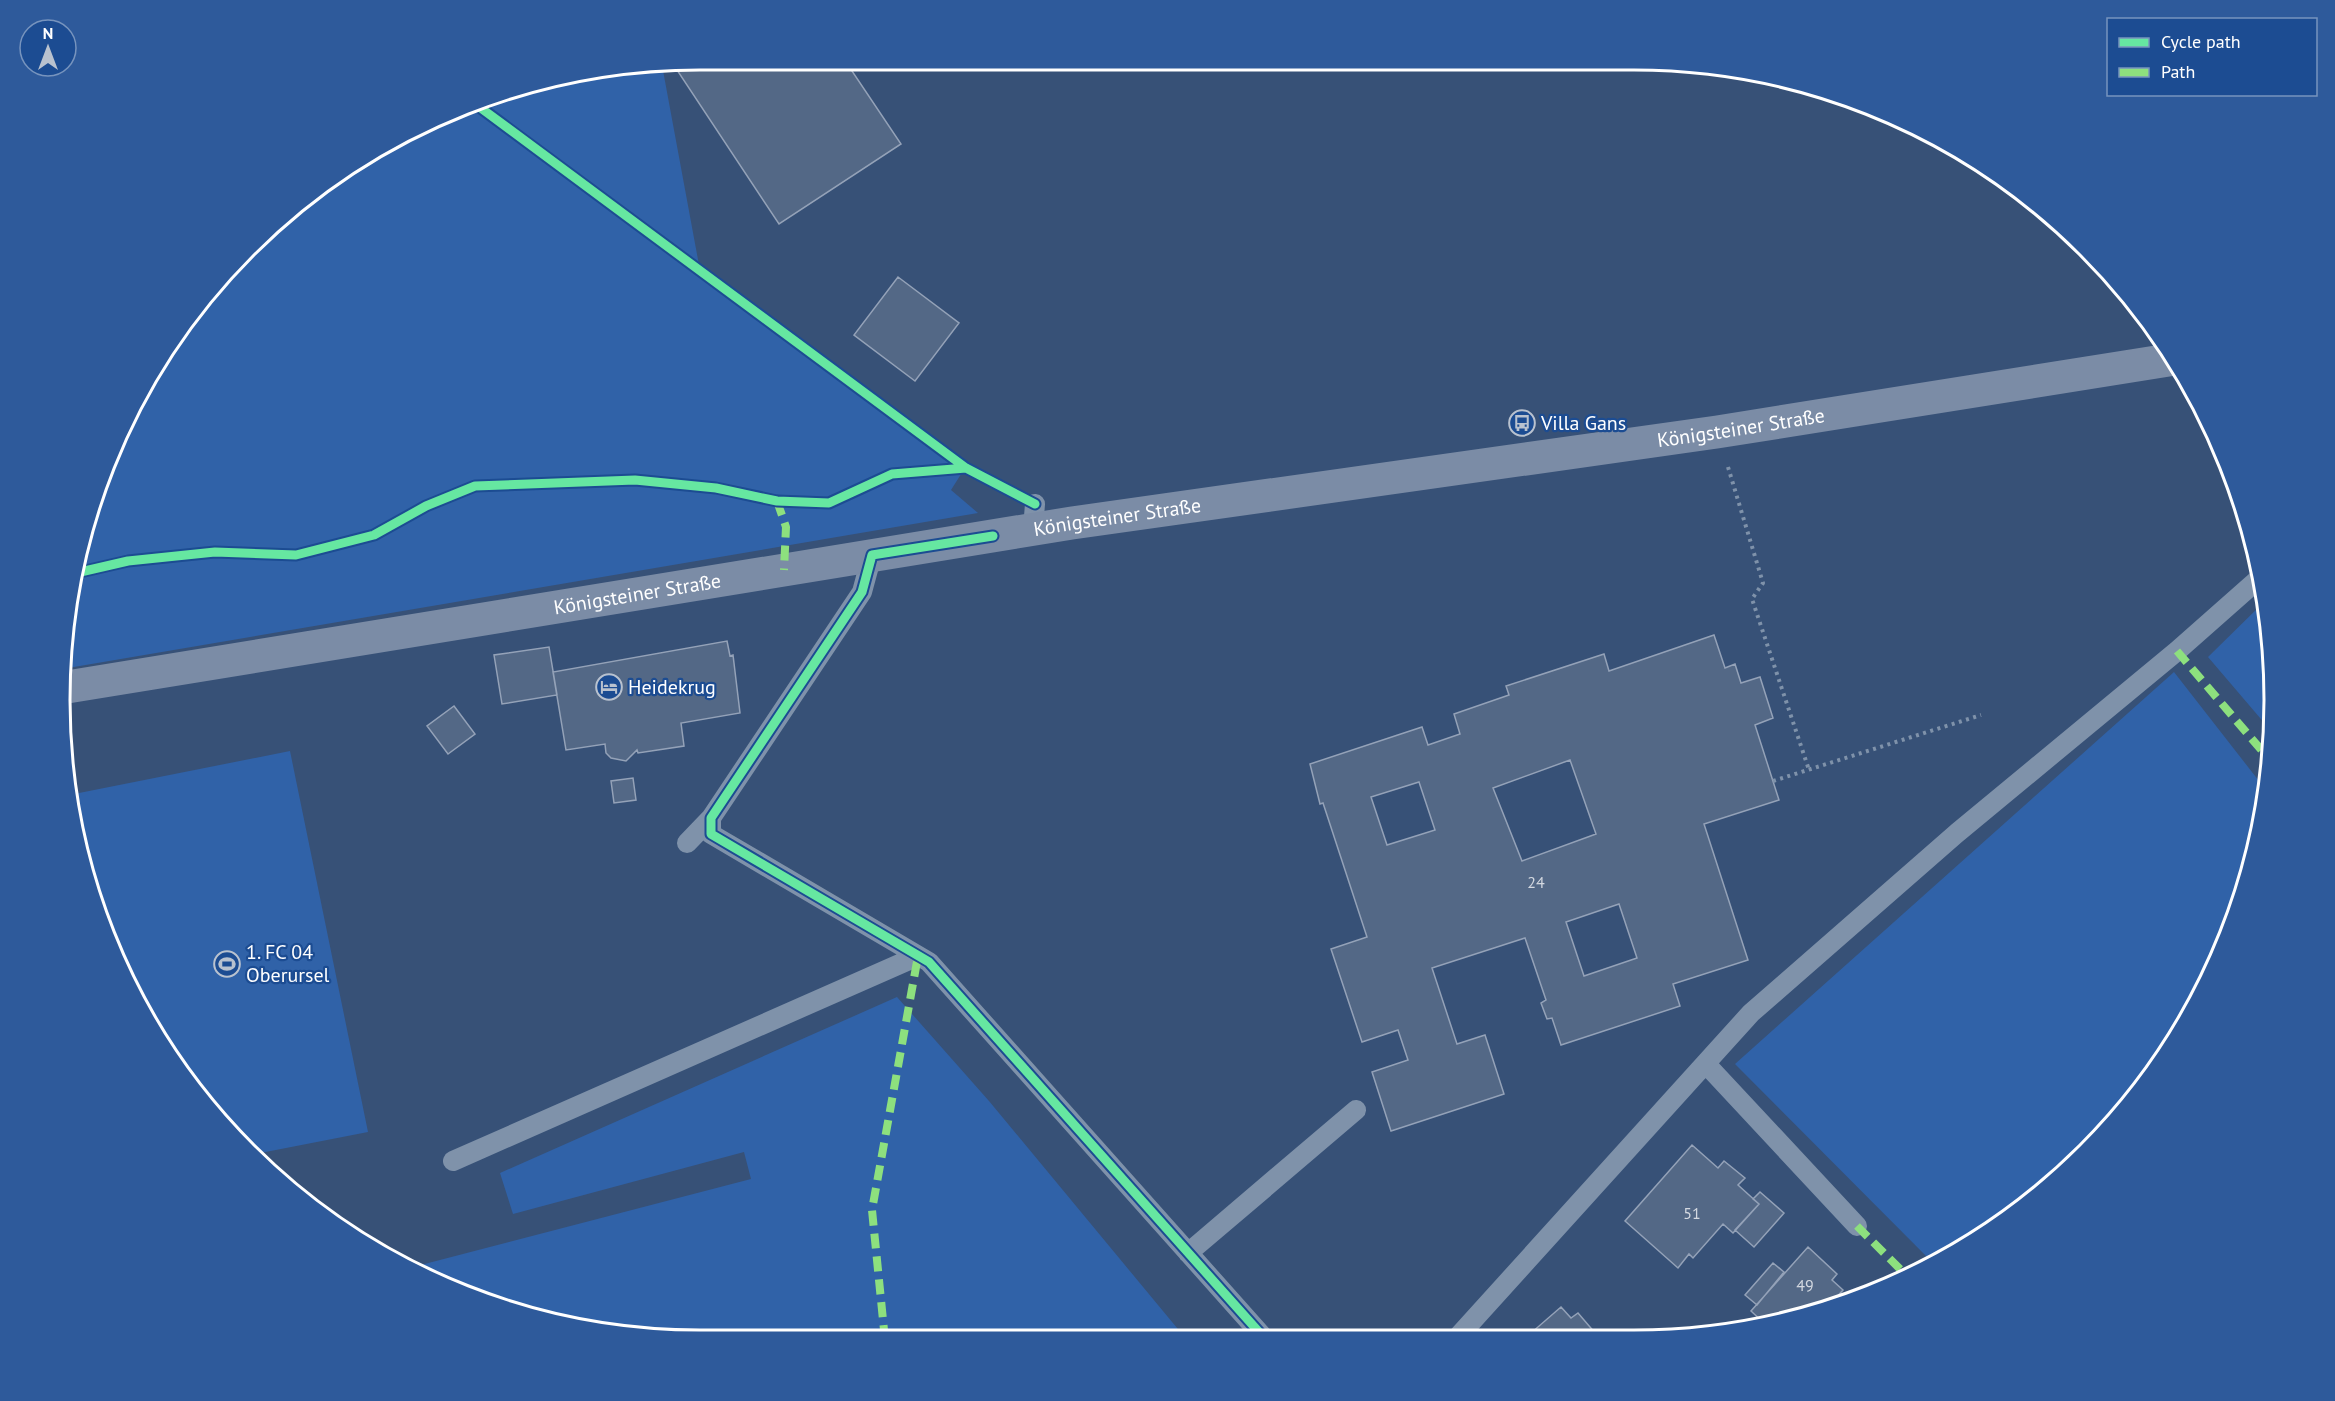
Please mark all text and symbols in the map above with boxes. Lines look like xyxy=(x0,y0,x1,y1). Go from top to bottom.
north arrow xyxy=(18,18,78,78)
legend xyxy=(2107,18,2317,96)
text: N xyxy=(43,23,53,43)
text: Cycle path xyxy=(2161,30,2241,53)
text: Path xyxy=(2161,60,2195,83)
street label: Königsteiner Straße xyxy=(1655,402,1826,453)
bus stop icon: Villa Gans xyxy=(1507,408,1537,438)
place label: Villa Gans xyxy=(1540,410,1626,436)
street label: Königsteiner Straße xyxy=(1032,492,1203,542)
street label: Königsteiner Straße xyxy=(552,567,723,620)
hotel icon: Heidekrug xyxy=(594,672,624,702)
place label: Heidekrug xyxy=(628,674,716,700)
house number: 24 xyxy=(1527,872,1545,892)
place label: 1. FC 04 Oberursel xyxy=(246,939,330,988)
sports icon: 1. FC 04 Oberursel xyxy=(212,949,242,979)
house number: 51 xyxy=(1683,1203,1701,1223)
house number: 49 xyxy=(1796,1275,1814,1295)

